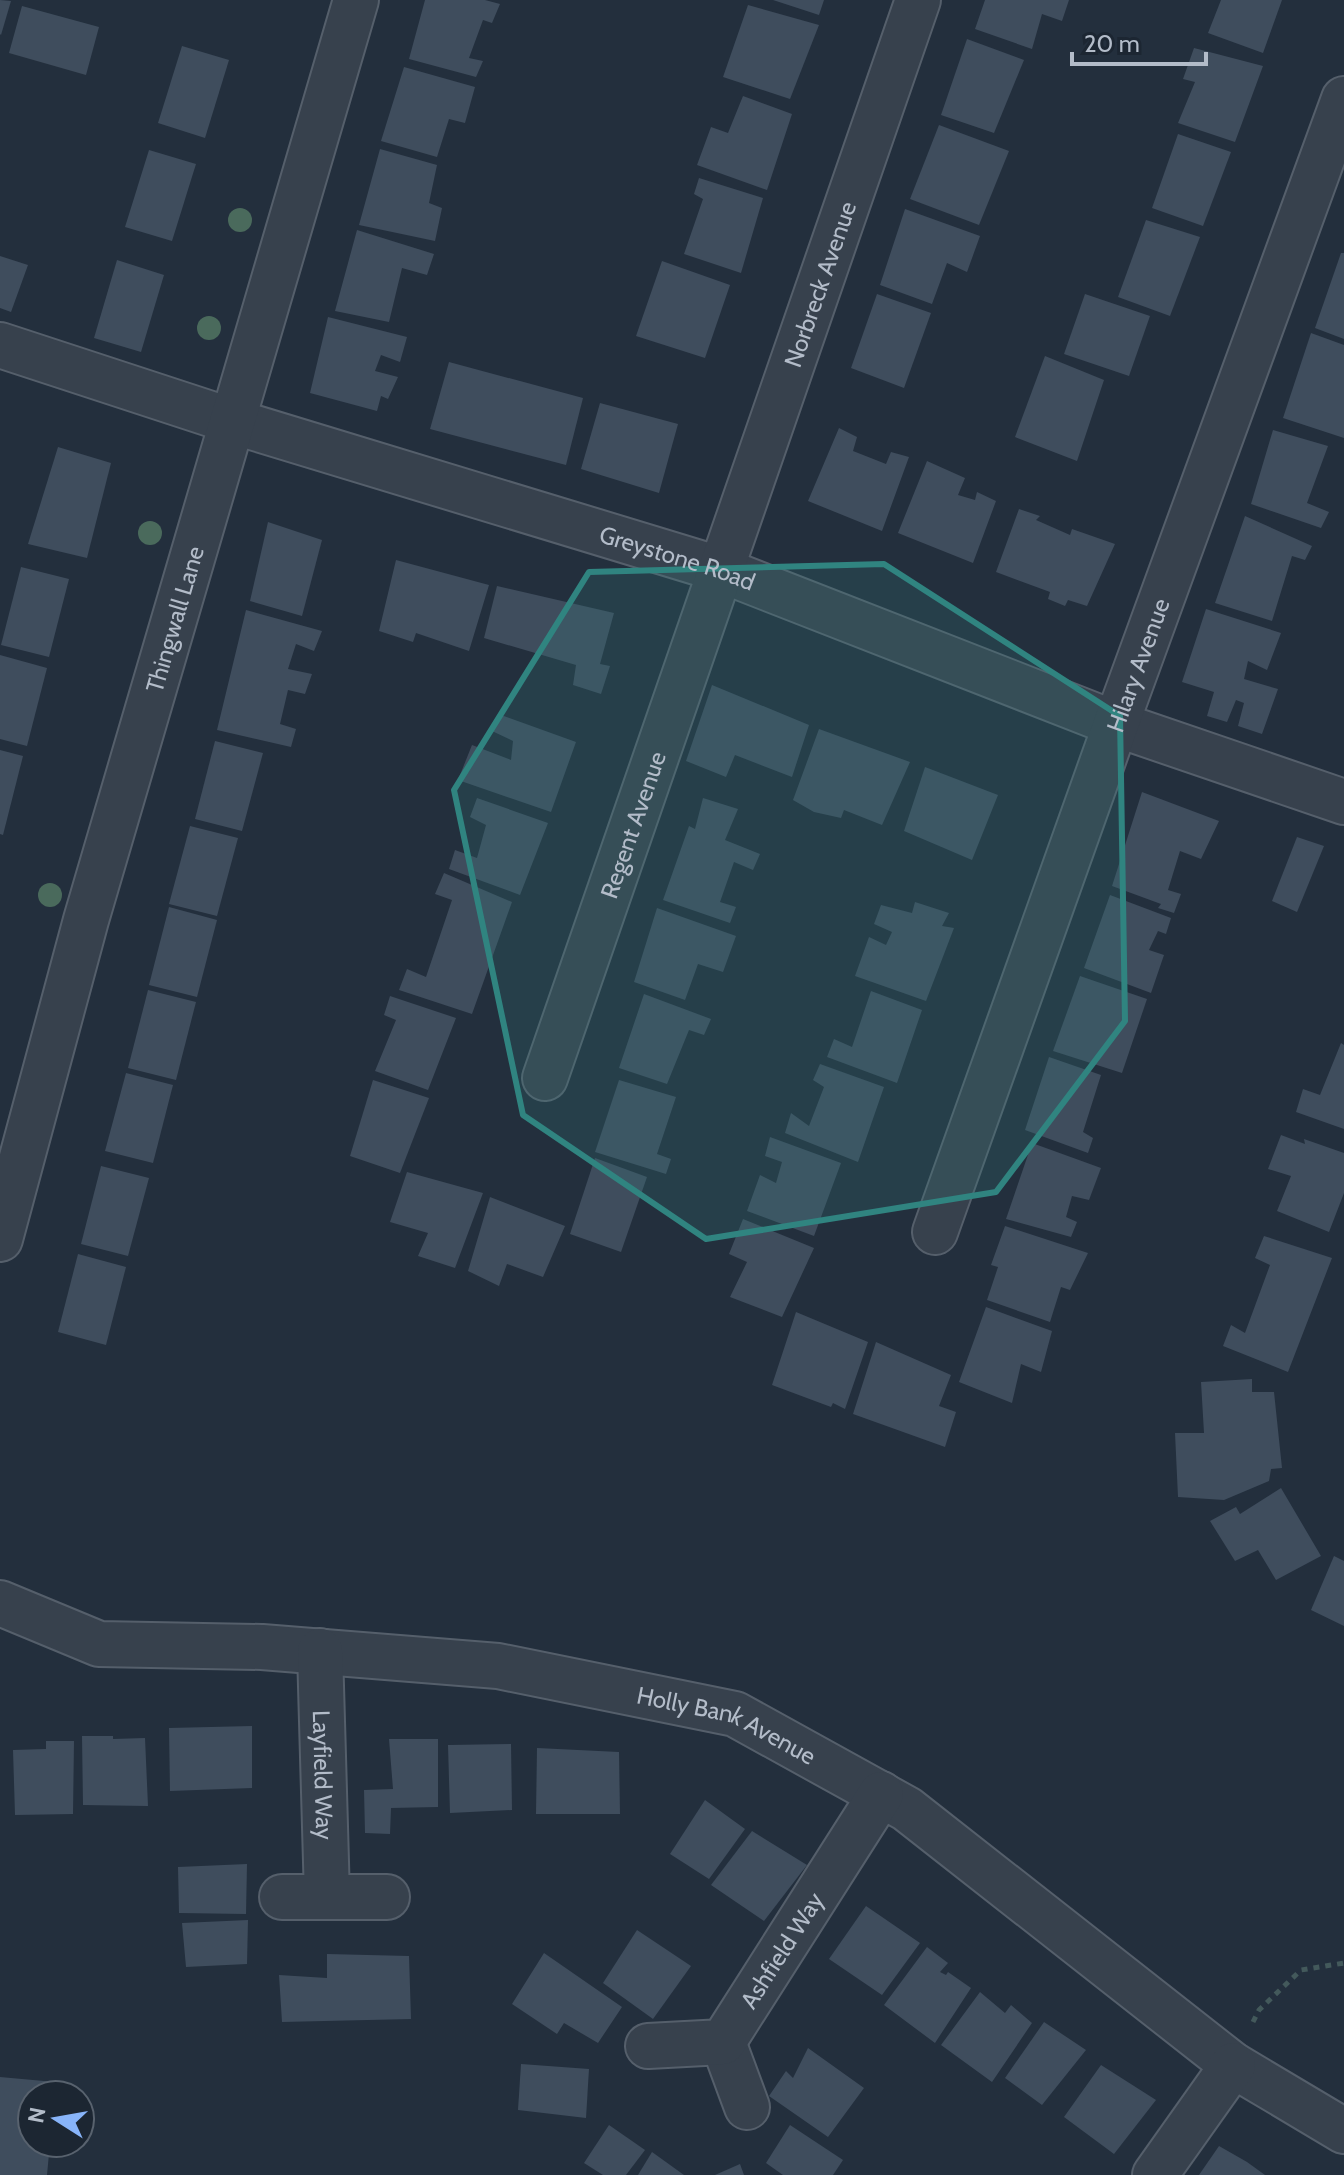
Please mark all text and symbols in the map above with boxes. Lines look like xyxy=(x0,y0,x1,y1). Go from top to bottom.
scale bar xyxy=(1072,16,1206,66)
text: 20 m xyxy=(1084,29,1140,58)
street label: Norbreck Avenue xyxy=(778,197,862,371)
street label: Greystone Road xyxy=(596,519,759,596)
street label: Thingwall Lane xyxy=(139,543,209,696)
street label: Hilary Avenue xyxy=(1100,594,1175,736)
street label: Regent Avenue xyxy=(594,747,671,902)
street label: Holly Bank Avenue xyxy=(634,1680,821,1770)
street label: Layfield Way xyxy=(307,1710,340,1840)
street label: Ashfield Way xyxy=(734,1887,829,2014)
north arrow xyxy=(16,2079,96,2159)
text: N xyxy=(22,2105,52,2125)

